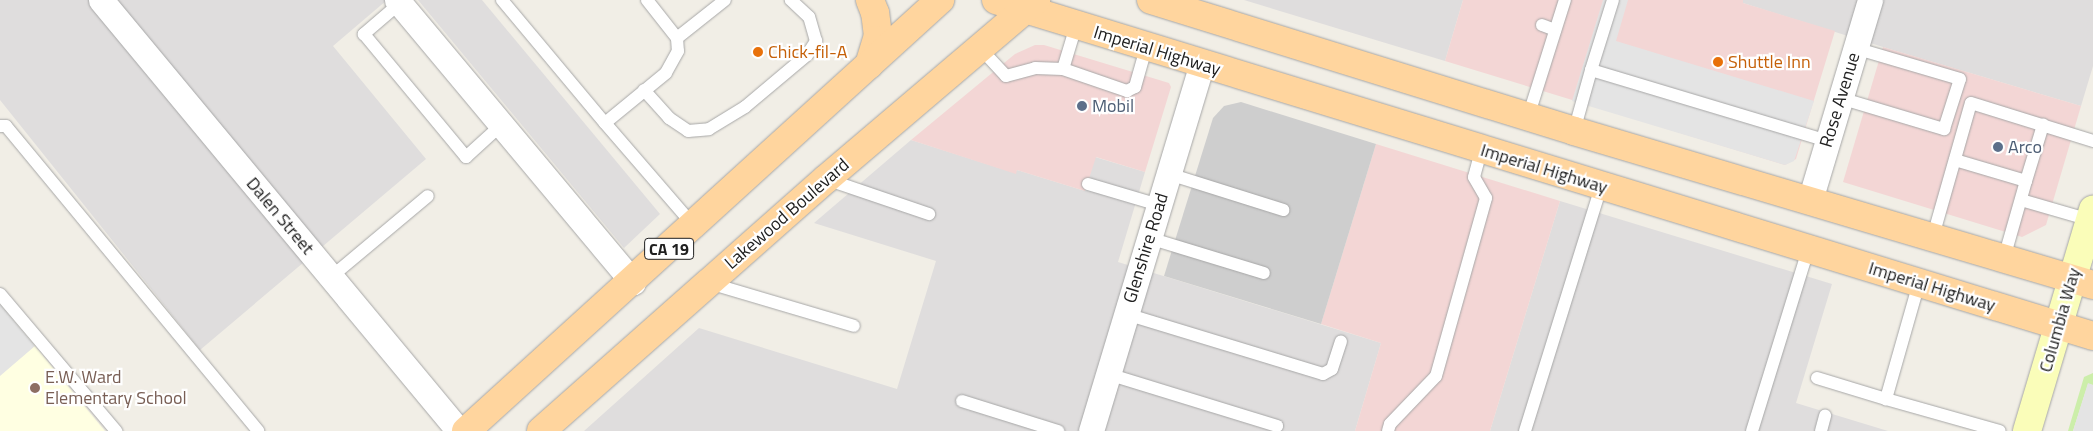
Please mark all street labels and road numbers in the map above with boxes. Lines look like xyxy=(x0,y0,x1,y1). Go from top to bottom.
street label: Imperial Highway xyxy=(1091,21,1223,81)
street label: Rose Avenue xyxy=(1815,50,1865,150)
street label: Imperial Highway xyxy=(1478,139,1610,199)
street label: Lakewood Boulevard xyxy=(721,154,853,274)
street label: Dalen Street xyxy=(242,173,318,259)
street label: Glenshire Road xyxy=(1119,190,1173,306)
road number: CA 19 xyxy=(644,235,694,262)
street label: Imperial Highway xyxy=(1866,257,1998,317)
street label: Columbia Way xyxy=(2035,265,2085,375)

